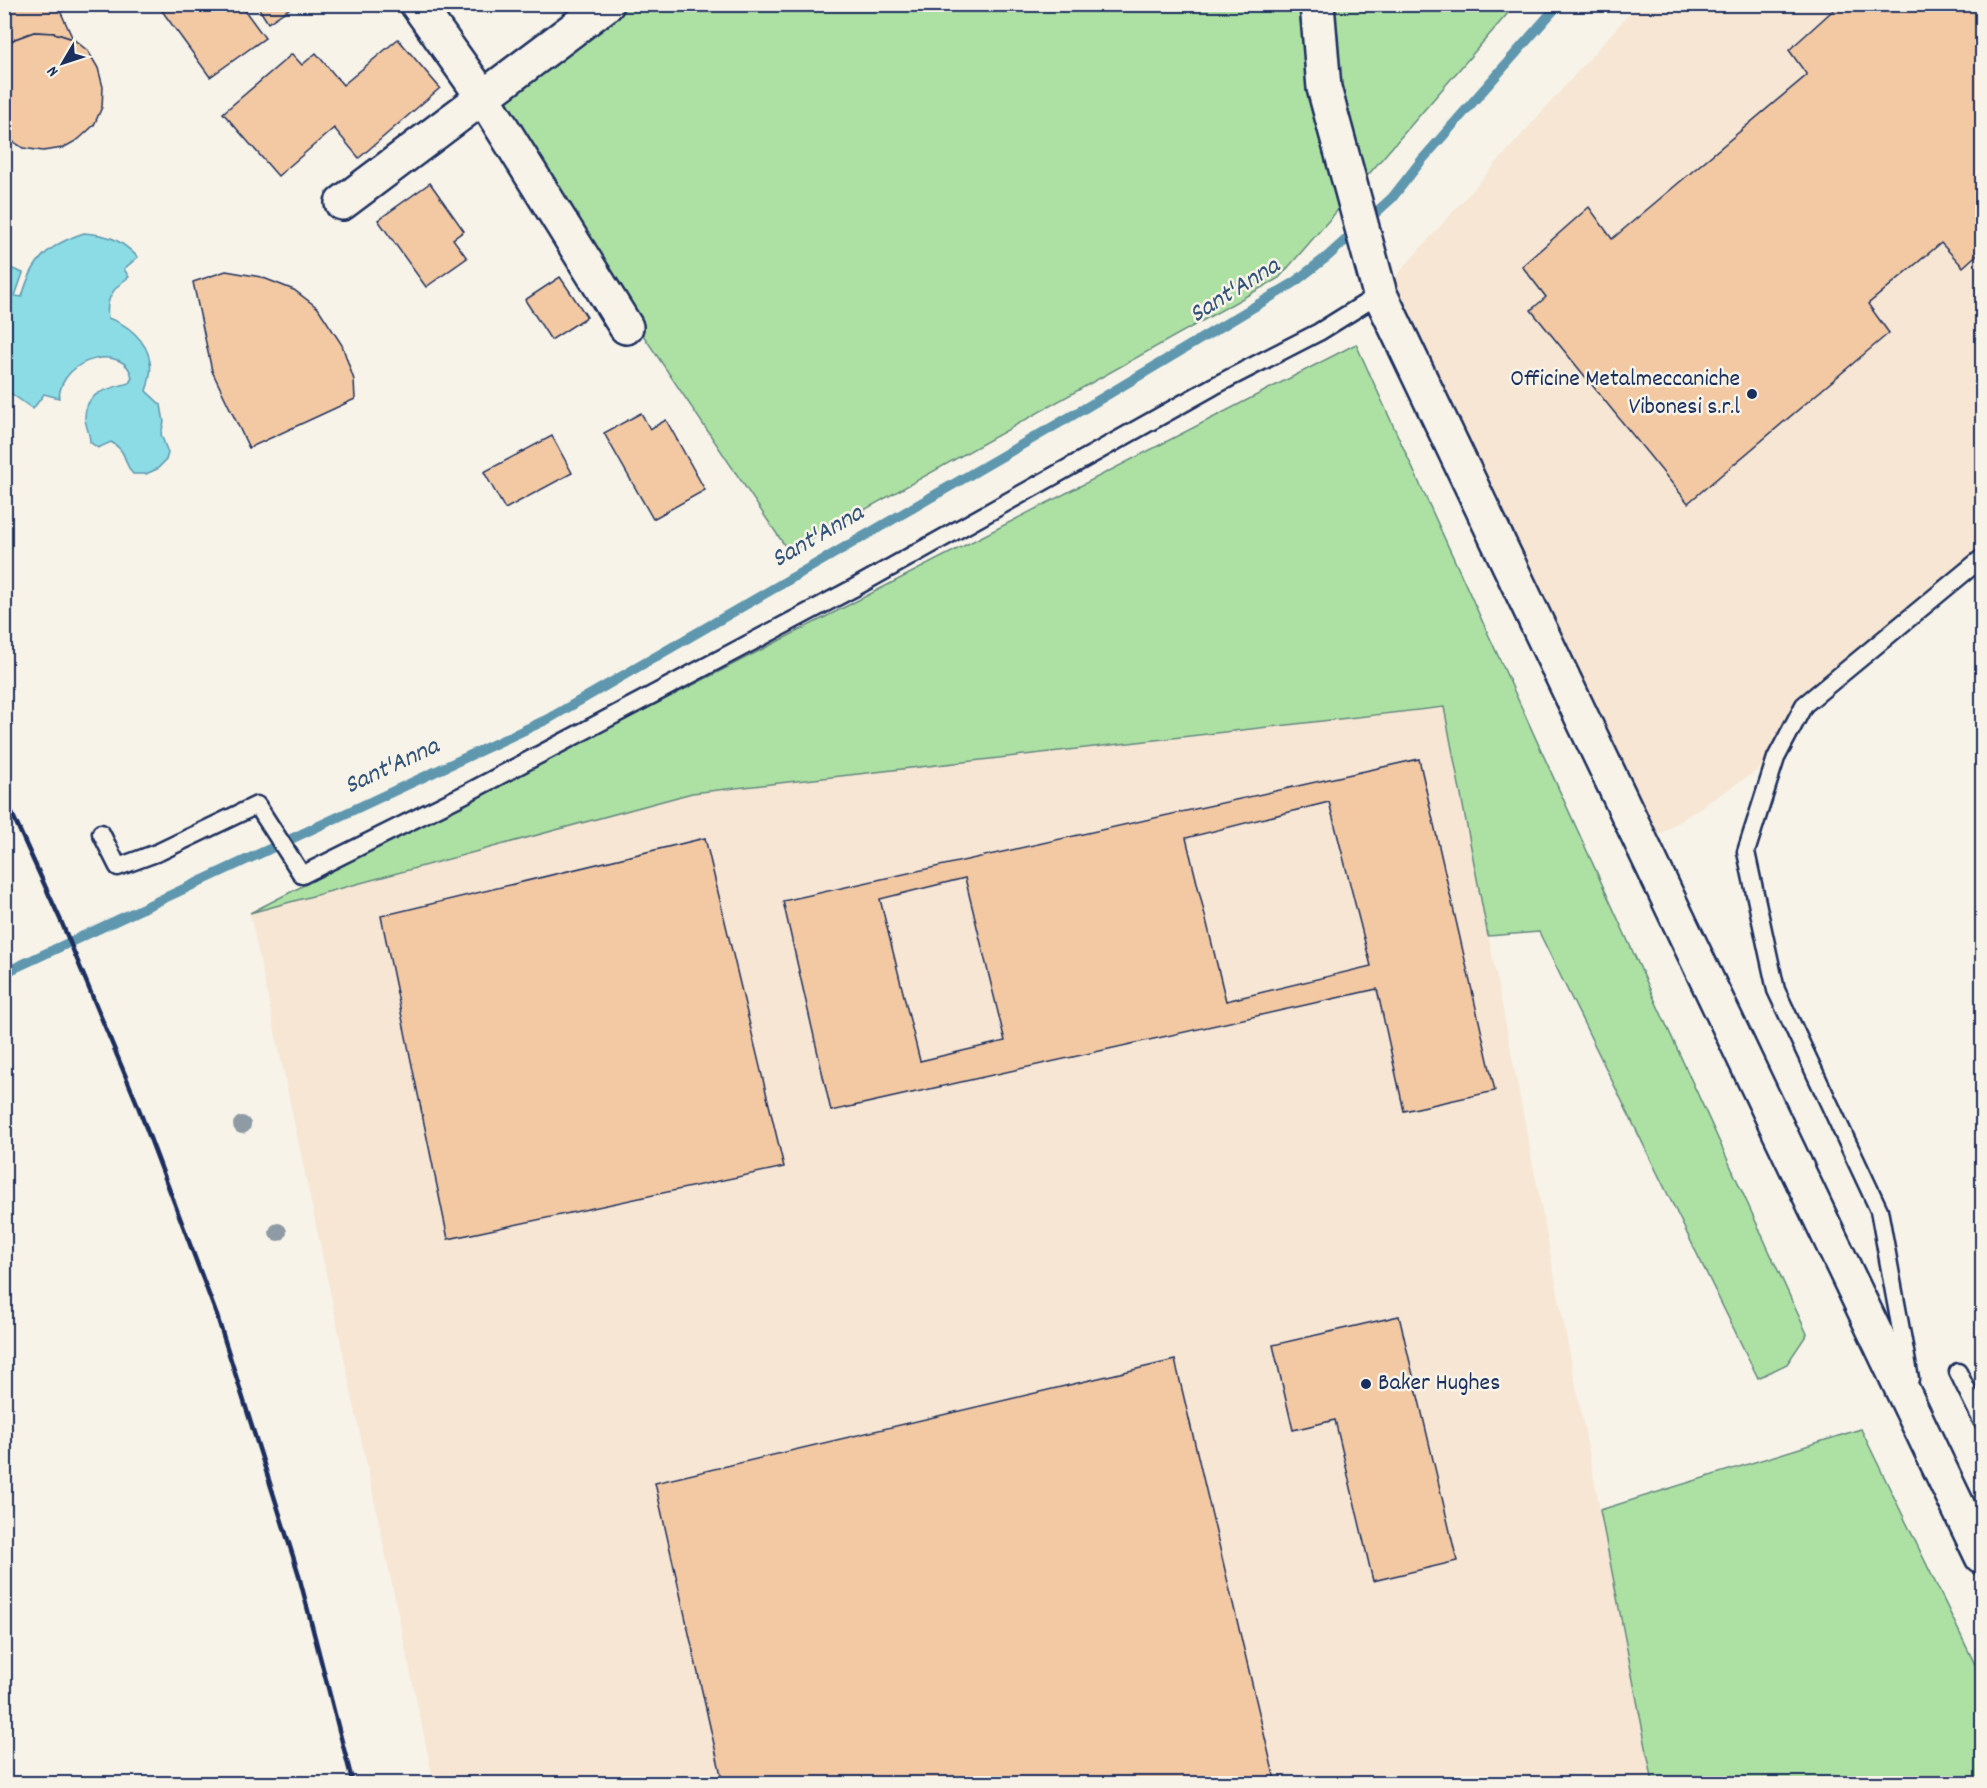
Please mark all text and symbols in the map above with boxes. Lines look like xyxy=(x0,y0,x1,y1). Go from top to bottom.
north arrow xyxy=(33,33,93,93)
text: N xyxy=(42,60,65,81)
water label: Sant'Anna xyxy=(1182,248,1289,333)
place label: Officine Metalmeccaniche Vibonesi s.r.l xyxy=(1510,363,1740,425)
marker: Officine Metalmeccaniche Vibonesi s.r.l xyxy=(1745,387,1759,401)
water label: Sant'Anna xyxy=(765,495,872,578)
water label: Sant'Anna xyxy=(338,728,447,805)
place label: Baker Hughes xyxy=(1378,1367,1500,1401)
marker: Baker Hughes xyxy=(1359,1377,1373,1391)

